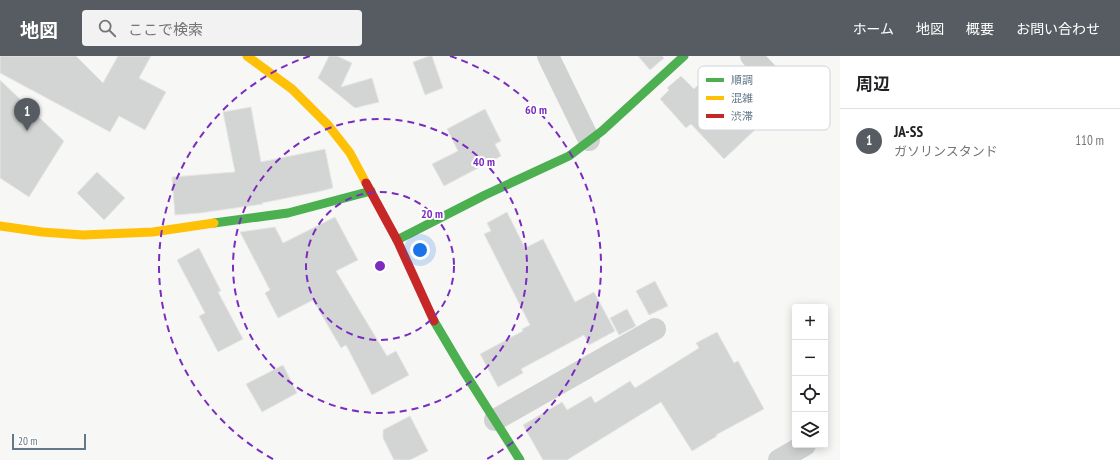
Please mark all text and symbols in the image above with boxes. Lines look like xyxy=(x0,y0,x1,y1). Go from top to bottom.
search box xyxy=(82,10,362,46)
icon: search xyxy=(96,17,118,39)
text: 地図 xyxy=(20,18,58,42)
text: ここで検索 xyxy=(128,20,203,39)
text: ホーム xyxy=(852,20,894,38)
text: 地図 xyxy=(916,20,944,38)
text: 概要 xyxy=(966,20,994,38)
text: お問い合わせ xyxy=(1016,20,1100,38)
legend xyxy=(698,66,830,130)
text: 順調 xyxy=(731,73,753,87)
text: 周辺 xyxy=(856,73,890,95)
text: 混雑 xyxy=(731,91,753,105)
pin: 1 xyxy=(14,98,40,131)
text: 60 m xyxy=(525,102,547,117)
text: 渋滞 xyxy=(731,109,753,123)
text: JA-SS xyxy=(894,122,923,141)
text: 1 xyxy=(866,132,872,149)
text: 110 m xyxy=(1075,132,1104,149)
text: ガソリンスタンド xyxy=(894,143,998,160)
text: 40 m xyxy=(473,154,495,169)
text: 20 m xyxy=(421,206,443,221)
your location xyxy=(410,240,430,260)
centre of rings xyxy=(373,259,387,273)
map controls xyxy=(792,304,828,448)
button: + xyxy=(792,304,828,340)
button: − xyxy=(792,340,828,376)
button: locate xyxy=(792,376,828,412)
button: layers xyxy=(792,412,828,448)
scale bar xyxy=(12,432,86,451)
text: 20 m xyxy=(18,434,37,448)

